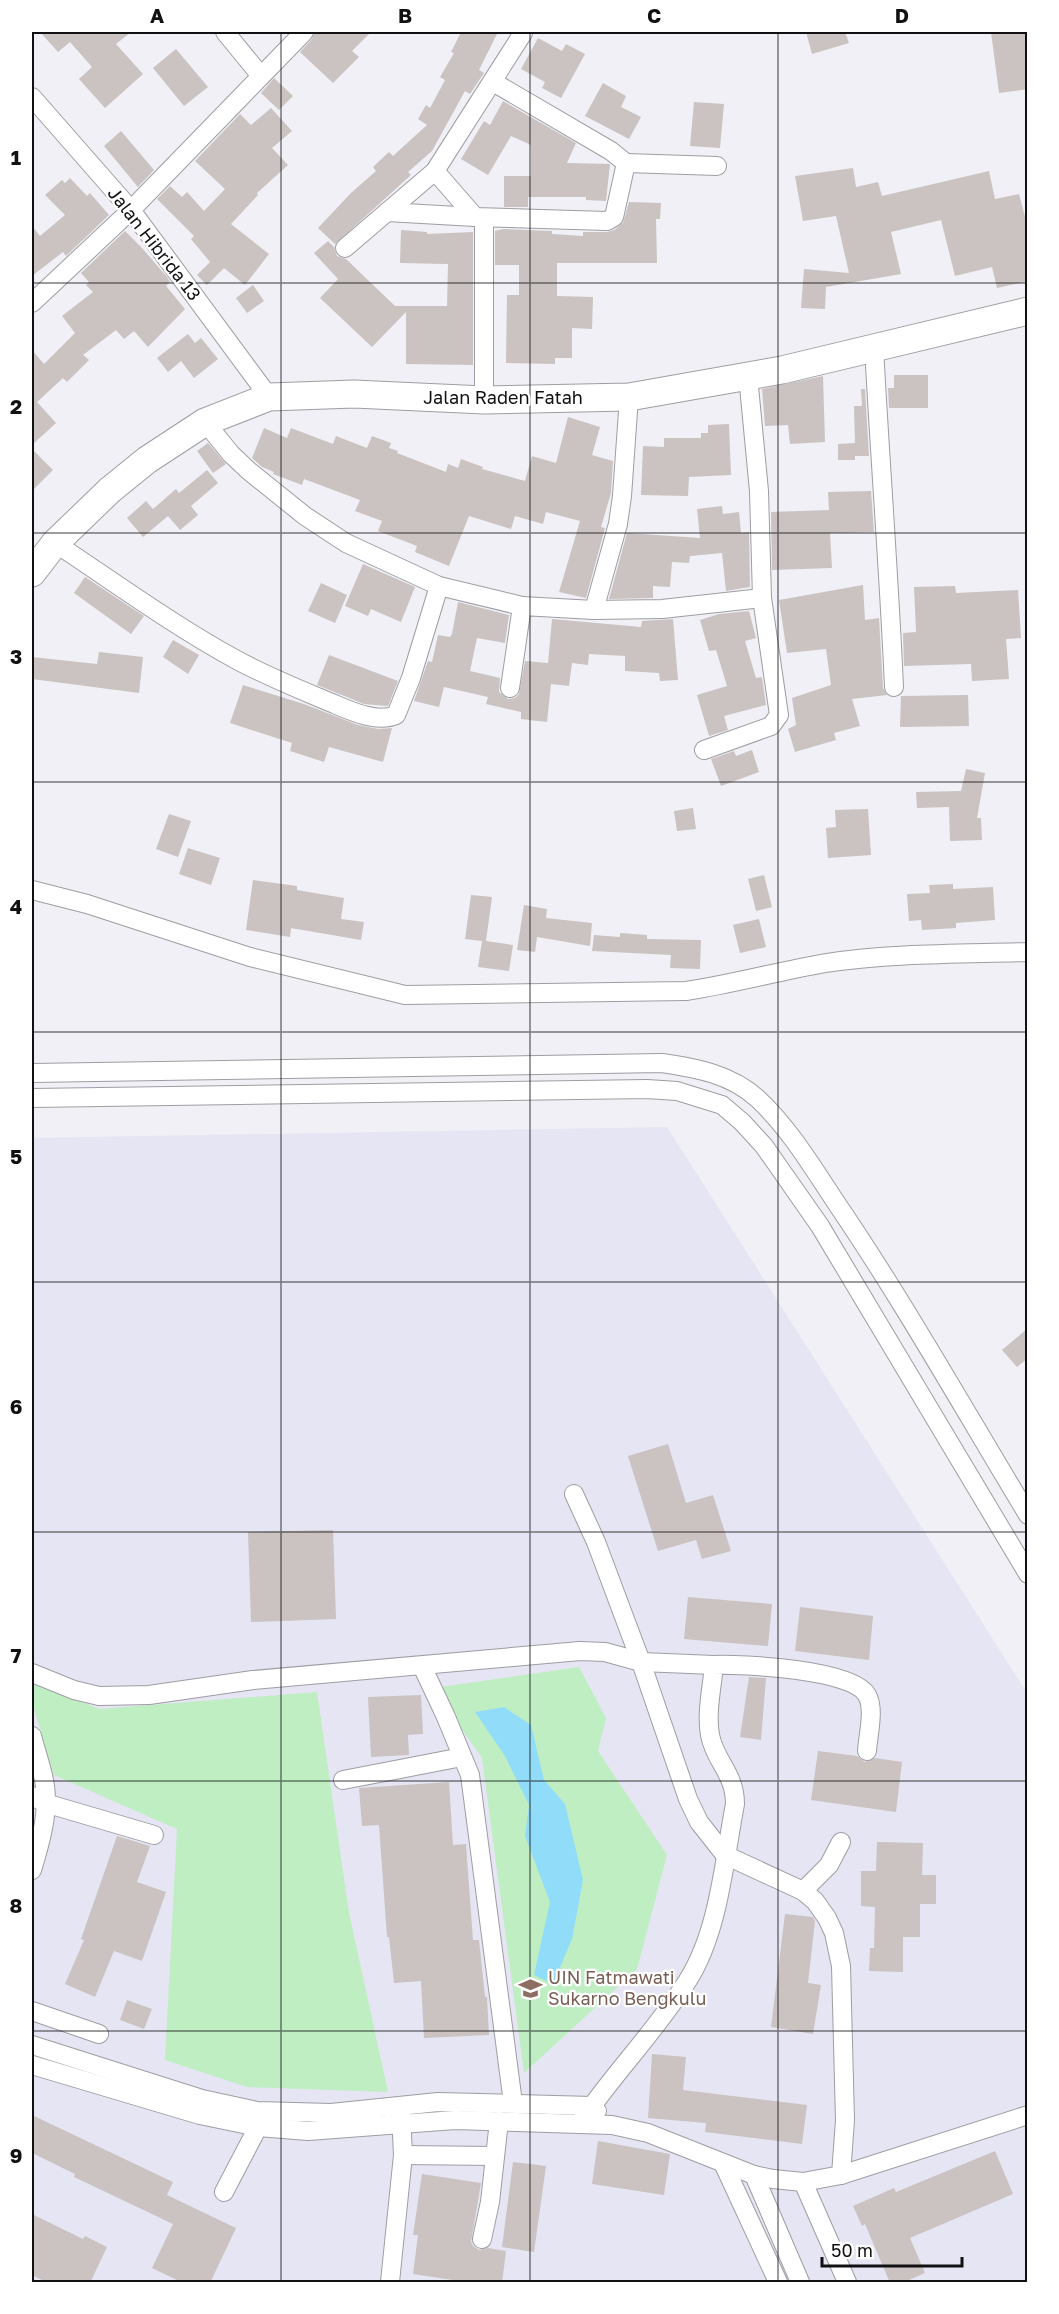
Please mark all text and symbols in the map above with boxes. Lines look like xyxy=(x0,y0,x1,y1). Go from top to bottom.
text: A xyxy=(150,3,164,27)
text: B xyxy=(398,3,412,27)
text: C xyxy=(647,3,661,27)
text: D xyxy=(895,3,909,27)
text: 1 xyxy=(11,145,21,169)
street label: Jalan Hibrida 13 xyxy=(104,182,206,305)
street label: Jalan Raden Fatah xyxy=(423,386,583,408)
text: 2 xyxy=(10,394,22,418)
text: 3 xyxy=(10,644,22,668)
text: 4 xyxy=(10,894,22,918)
text: 5 xyxy=(10,1144,22,1168)
text: 6 xyxy=(10,1394,22,1418)
text: 7 xyxy=(11,1643,22,1667)
text: 8 xyxy=(10,1893,22,1917)
place label: UIN Fatmawati Sukarno Bengkulu xyxy=(548,1966,706,2009)
school or university icon: UIN Fatmawati Sukarno Bengkulu xyxy=(517,1975,543,2001)
text: 9 xyxy=(10,2143,22,2167)
scale bar xyxy=(822,2230,962,2268)
text: 50 m xyxy=(831,2239,873,2261)

